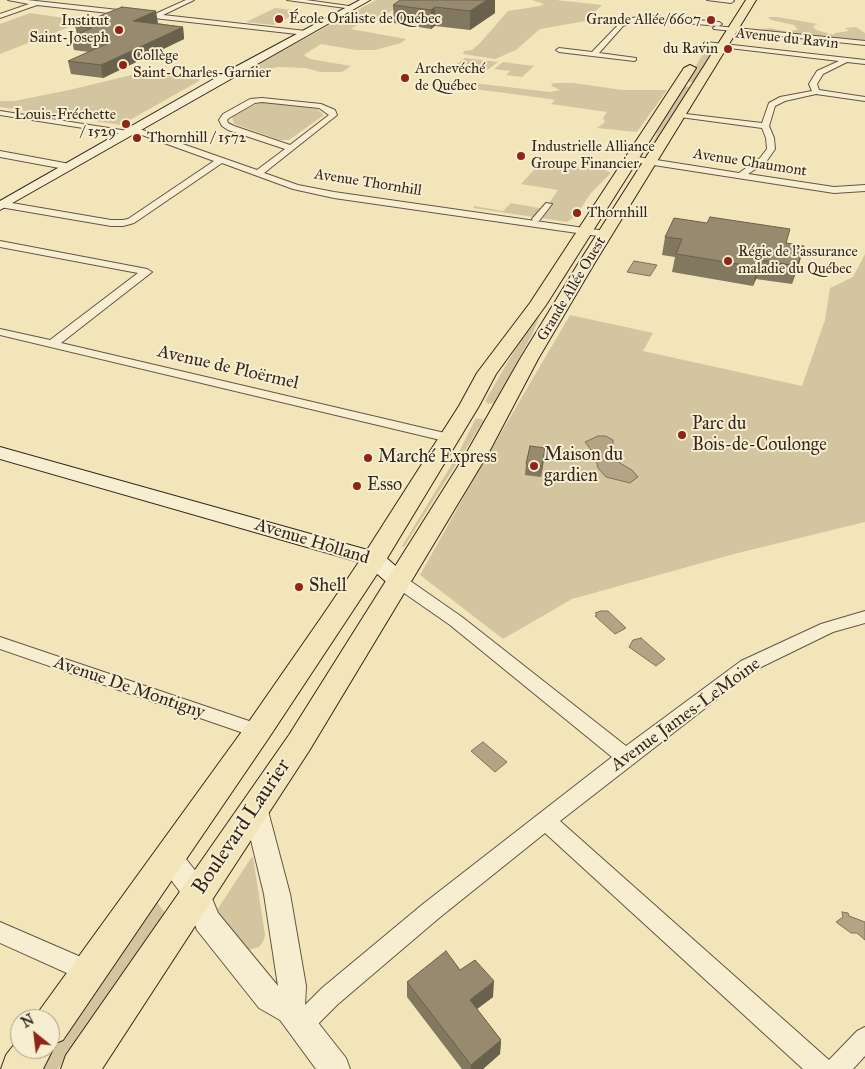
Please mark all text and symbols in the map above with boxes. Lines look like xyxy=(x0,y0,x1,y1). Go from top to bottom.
place label: École Oraliste de Québec xyxy=(289,10,441,28)
place label: Grande Allée/6607 xyxy=(586,11,701,29)
place label: Institut Saint-Joseph xyxy=(30,12,109,47)
marker: École Oraliste de Québec xyxy=(273,13,285,25)
marker: Grande Allée/6607 xyxy=(705,14,717,26)
marker: Institut Saint-Joseph xyxy=(113,24,125,36)
street label: Avenue du Ravin xyxy=(735,25,839,53)
place label: du Ravin xyxy=(663,40,718,58)
marker: du Ravin xyxy=(722,43,734,55)
place label: Collège Saint-Charles-Garnier xyxy=(133,47,271,82)
marker: Collège Saint-Charles-Garnier xyxy=(117,59,129,71)
place label: Archevéché de Québec xyxy=(415,60,486,95)
marker: Archevéché de Québec xyxy=(399,72,411,84)
place label: Louis-Fréchette / 1529 xyxy=(15,106,116,141)
marker: Louis-Fréchette / 1529 xyxy=(120,118,132,130)
place label: Thornhill / 1572 xyxy=(147,129,246,147)
marker: Thornhill / 1572 xyxy=(131,132,143,144)
place label: Industrielle Alliance Groupe Financier xyxy=(531,138,655,173)
street label: Avenue Chaumont xyxy=(692,145,808,181)
marker: Industrielle Alliance Groupe Financier xyxy=(515,150,527,162)
street label: Avenue Thornhill xyxy=(313,166,423,200)
place label: Thornhill xyxy=(587,204,647,222)
marker: Thornhill xyxy=(571,207,583,219)
street label: Grande Allée Ouest xyxy=(534,234,610,344)
place label: Régie de l'assurance maladie du Québec xyxy=(738,243,858,278)
marker: Régie de l'assurance maladie du Québec xyxy=(722,255,734,267)
street label: Avenue de Ploërmel xyxy=(155,341,301,395)
place label: Parc du Bois-de-Coulonge xyxy=(692,414,827,456)
marker: Parc du Bois-de-Coulonge xyxy=(676,429,688,441)
place label: Maison du gardien xyxy=(544,445,623,488)
place label: Marché Express xyxy=(378,447,497,469)
marker: Marché Express xyxy=(362,452,374,464)
marker: Maison du gardien xyxy=(528,460,540,472)
place label: Esso xyxy=(367,475,402,497)
marker: Esso xyxy=(351,480,363,492)
street label: Avenue Holland xyxy=(252,514,372,570)
place label: Shell xyxy=(309,576,347,598)
marker: Shell xyxy=(293,581,305,593)
street label: Avenue De Montigny xyxy=(51,652,207,724)
street label: Avenue James-LeMoine xyxy=(607,654,765,776)
street label: Boulevard Laurier xyxy=(187,755,297,899)
north arrow xyxy=(10,1009,60,1059)
text: N xyxy=(19,1011,37,1032)

